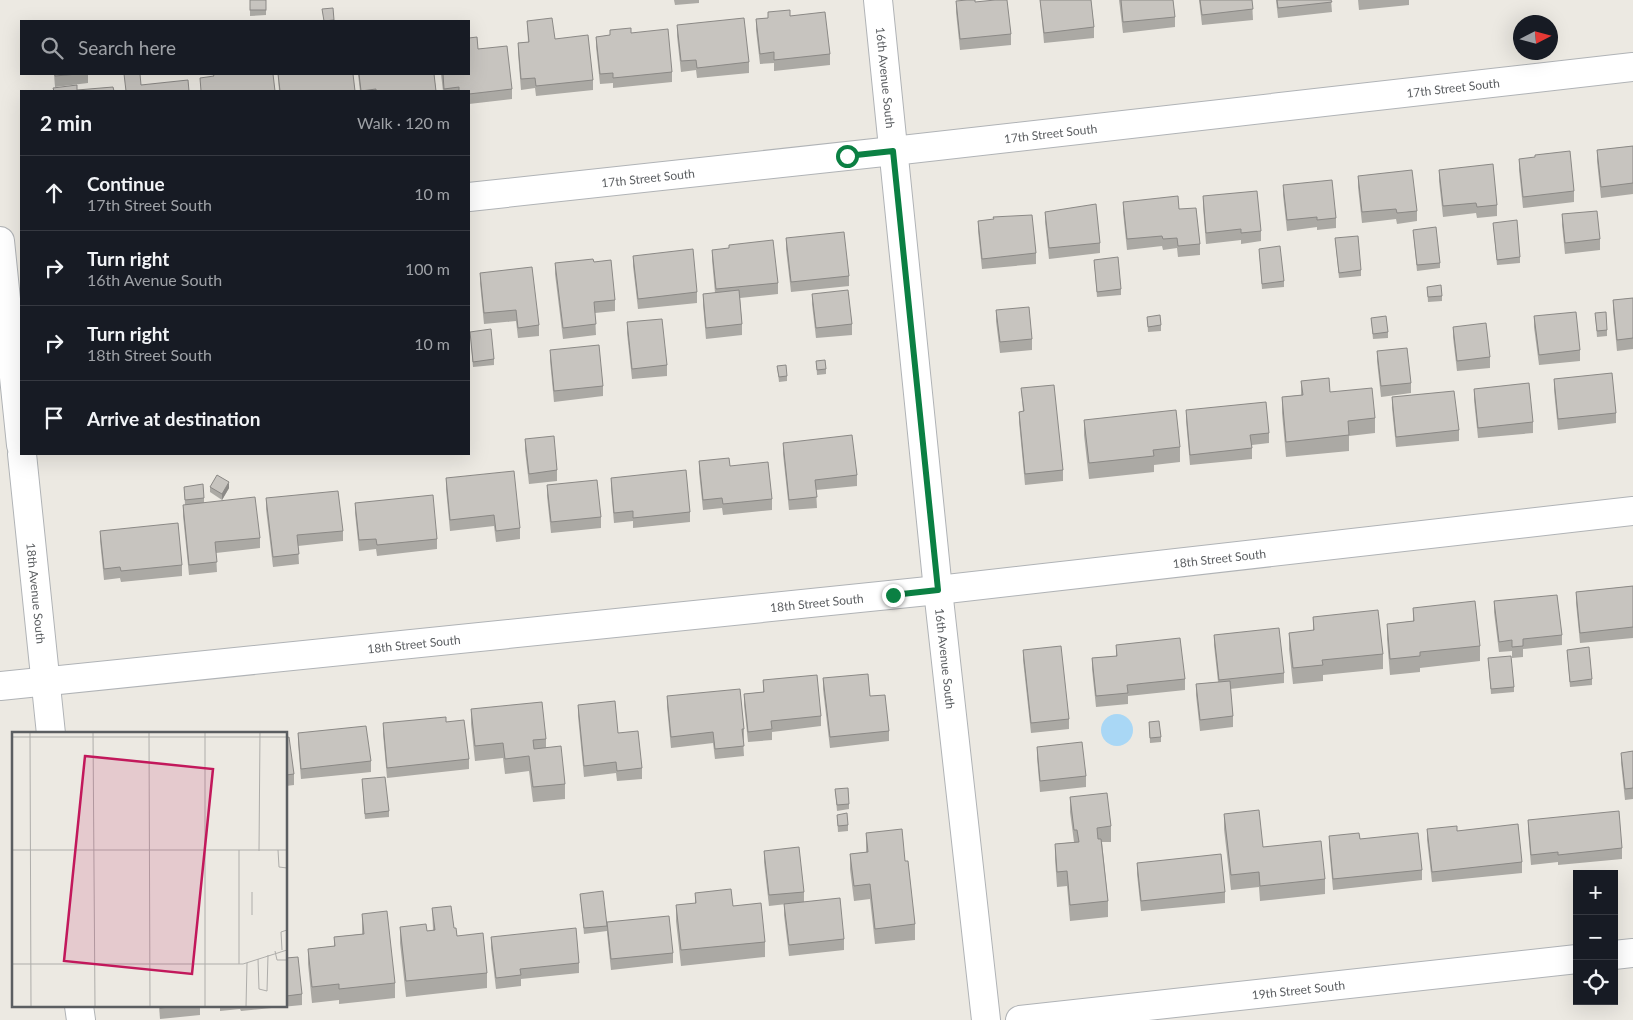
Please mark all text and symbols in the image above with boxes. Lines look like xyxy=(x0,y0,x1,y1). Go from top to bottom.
north arrow xyxy=(1513,15,1558,60)
search box xyxy=(20,20,470,75)
street label: 16th Avenue South xyxy=(873,26,898,129)
icon: search xyxy=(38,34,66,62)
text: Search here xyxy=(78,36,176,59)
street label: 17th Street South xyxy=(1405,75,1500,100)
text: 2 min xyxy=(40,110,92,135)
text: Walk · 120 m xyxy=(357,113,450,132)
street label: 17th Street South xyxy=(1003,120,1098,146)
route start xyxy=(836,145,859,168)
street label: 17th Street South xyxy=(601,165,695,190)
text: Continue xyxy=(87,172,165,195)
icon: ahead xyxy=(40,179,68,207)
text: 10 m xyxy=(414,184,450,203)
text: 17th Street South xyxy=(87,195,212,214)
text: Turn right xyxy=(87,247,169,270)
icon: right xyxy=(40,254,68,282)
text: 100 m xyxy=(405,259,450,278)
text: 16th Avenue South xyxy=(87,270,222,289)
text: Turn right xyxy=(87,322,169,345)
icon: right xyxy=(40,329,68,357)
text: 10 m xyxy=(414,334,450,353)
text: 18th Street South xyxy=(87,345,212,364)
icon: arrive xyxy=(40,404,68,432)
text: Arrive at destination xyxy=(87,407,260,430)
street label: 18th Avenue South xyxy=(24,542,49,645)
street label: 18th Street South xyxy=(1172,545,1267,571)
route end xyxy=(882,584,905,607)
street label: 18th Street South xyxy=(769,590,864,615)
street label: 16th Avenue South xyxy=(933,607,959,710)
street label: 18th Street South xyxy=(366,631,461,656)
inset map xyxy=(12,732,288,1008)
map controls xyxy=(1573,870,1618,1005)
button: + xyxy=(1573,870,1618,915)
button: − xyxy=(1573,915,1618,960)
button: locate xyxy=(1573,960,1618,1005)
street label: 19th Street South xyxy=(1251,977,1346,1002)

